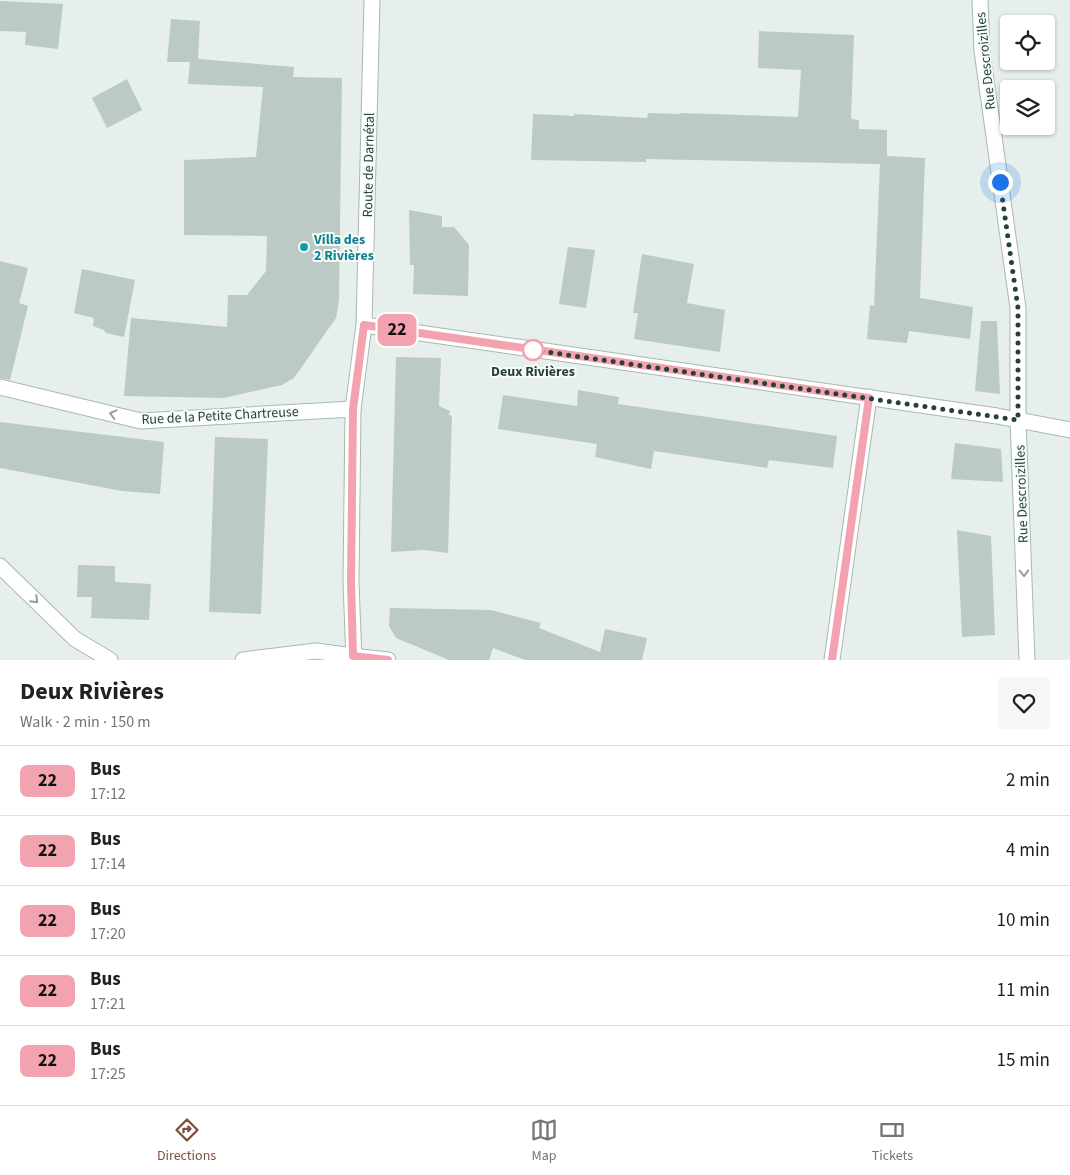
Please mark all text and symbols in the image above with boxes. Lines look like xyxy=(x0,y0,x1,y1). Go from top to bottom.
street label: Rue Descroizilles xyxy=(971,11,1001,111)
map controls xyxy=(1000,15,1055,135)
button: locate xyxy=(1000,15,1055,70)
button: layers xyxy=(1000,80,1055,135)
street label: Route de Darnétal xyxy=(358,112,380,218)
your location xyxy=(988,170,1013,195)
place label: Villa des 2 Rivières xyxy=(313,230,374,266)
marker: Villa des 2 Rivières xyxy=(298,241,310,253)
line badge: 22 xyxy=(374,314,420,346)
text: 22 xyxy=(387,317,407,342)
marker: Deux Rivières xyxy=(522,339,544,361)
place label: Deux Rivières xyxy=(491,362,575,382)
street label: Rue de la Petite Chartreuse xyxy=(141,402,299,430)
one-way arrow xyxy=(109,409,118,420)
street label: Rue Descroizilles xyxy=(1010,444,1034,543)
one-way arrow xyxy=(1019,570,1029,578)
one-way arrow xyxy=(30,594,39,603)
text: Deux Rivières xyxy=(20,674,164,709)
button: heart xyxy=(998,677,1050,729)
text: Walk · 2 min · 150 m xyxy=(20,711,151,733)
text: Bus xyxy=(90,756,121,783)
text: 2 min xyxy=(1006,767,1050,794)
text: 22 xyxy=(38,768,57,793)
text: 17:12 xyxy=(90,783,126,805)
text: Bus xyxy=(90,826,121,853)
text: 4 min xyxy=(1006,837,1050,864)
text: 22 xyxy=(38,838,57,863)
text: 17:14 xyxy=(90,853,126,875)
text: Bus xyxy=(90,896,121,923)
text: 10 min xyxy=(996,907,1050,934)
text: 22 xyxy=(38,908,57,933)
text: 17:20 xyxy=(90,923,126,945)
text: Bus xyxy=(90,966,121,993)
text: 11 min xyxy=(996,977,1050,1004)
text: 22 xyxy=(38,978,57,1003)
text: 17:21 xyxy=(90,993,126,1015)
text: Bus xyxy=(90,1036,121,1063)
text: 15 min xyxy=(996,1047,1050,1074)
text: 22 xyxy=(38,1048,57,1073)
text: 17:25 xyxy=(90,1063,126,1085)
tab: Directions xyxy=(157,1116,216,1166)
tab: Map xyxy=(530,1116,558,1166)
tab: Tickets xyxy=(872,1116,913,1166)

